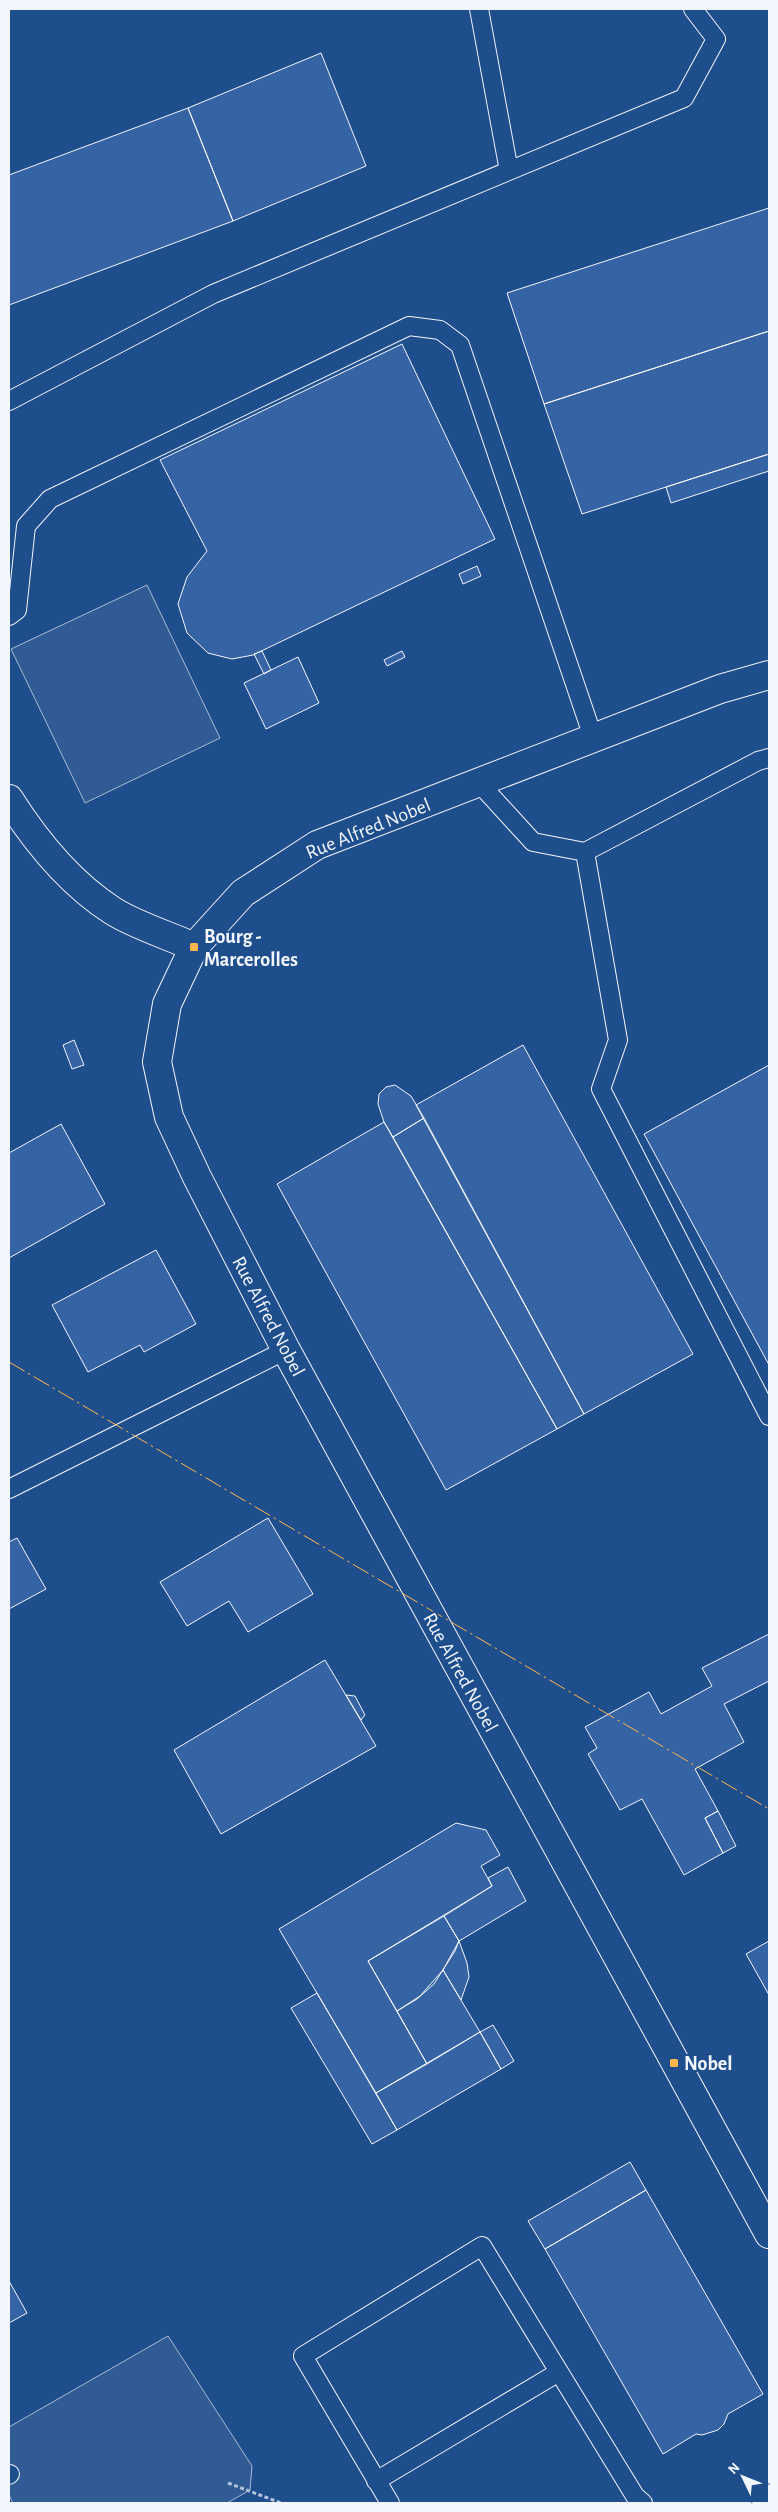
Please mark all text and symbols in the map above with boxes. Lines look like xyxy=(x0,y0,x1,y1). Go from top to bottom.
street label: Rue Alfred Nobel xyxy=(303,795,434,863)
place label: Bourg - Marcerolles xyxy=(204,927,298,970)
marker: Bourg - Marcerolles xyxy=(188,941,200,953)
street label: Rue Alfred Nobel xyxy=(228,1253,308,1380)
street label: Rue Alfred Nobel xyxy=(419,1610,501,1735)
place label: Nobel xyxy=(684,2054,732,2074)
marker: Nobel xyxy=(668,2057,680,2069)
north arrow xyxy=(718,2452,768,2502)
text: N xyxy=(726,2460,743,2477)

